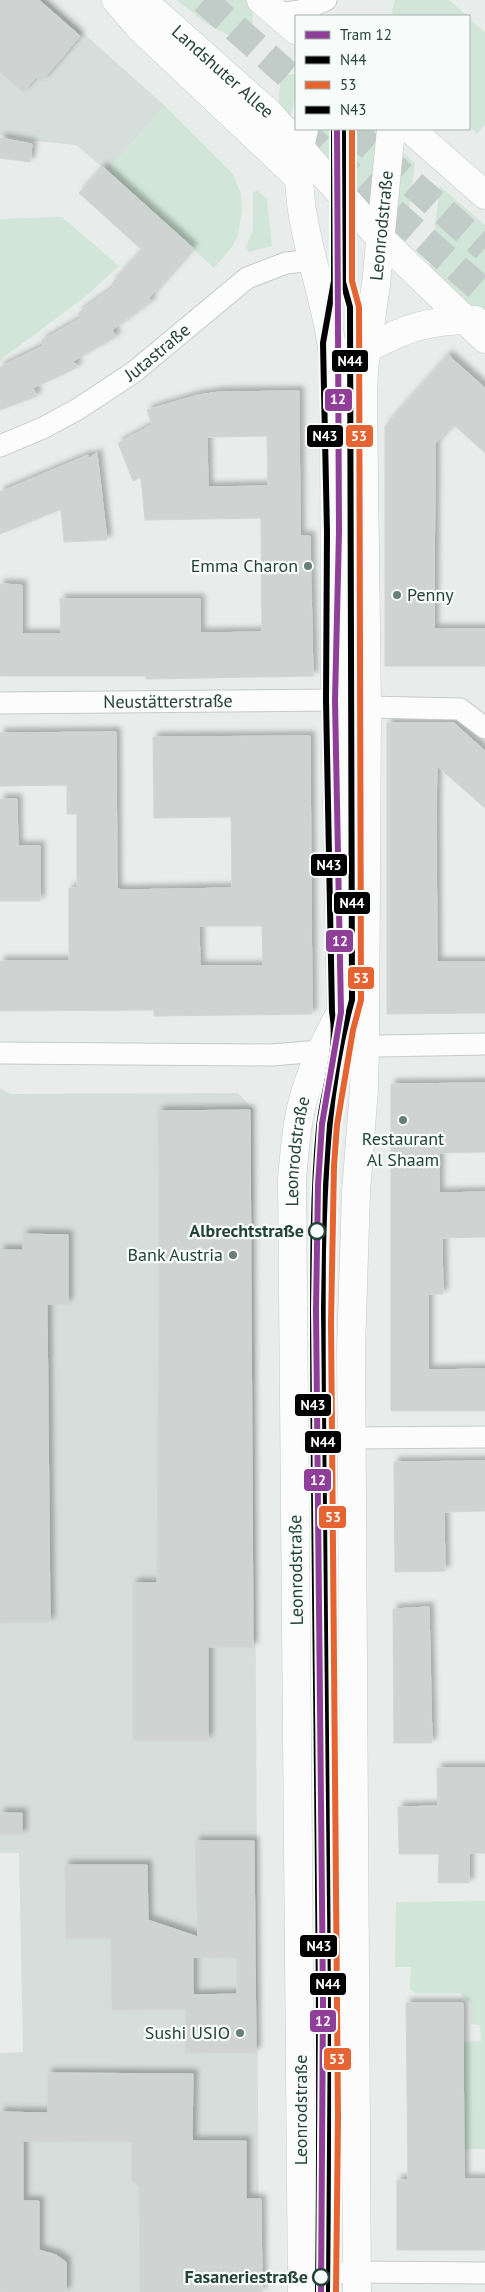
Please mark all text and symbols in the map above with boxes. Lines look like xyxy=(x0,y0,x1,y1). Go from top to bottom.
legend xyxy=(295,15,470,130)
street label: Landshuter Allee xyxy=(167,20,279,123)
text: Tram 12 xyxy=(340,25,392,44)
text: N44 xyxy=(340,50,366,69)
text: 53 xyxy=(340,75,356,94)
text: N43 xyxy=(340,100,366,119)
street label: Leonrodstraße xyxy=(364,169,398,282)
street label: Jutastraße xyxy=(119,318,195,387)
line badge: N44 xyxy=(331,349,369,373)
text: N44 xyxy=(337,352,363,370)
line badge: 12 xyxy=(324,388,353,412)
text: 12 xyxy=(330,390,346,408)
line badge: N43 xyxy=(306,424,344,448)
line badge: 53 xyxy=(345,424,374,448)
text: N43 xyxy=(312,427,338,445)
text: 53 xyxy=(351,427,367,445)
place label: Emma Charon xyxy=(191,554,298,577)
marker: Emma Charon xyxy=(302,560,314,572)
place label: Penny xyxy=(407,583,454,606)
marker: Penny xyxy=(391,589,403,601)
street label: Neustätterstraße xyxy=(103,689,233,713)
line badge: N43 xyxy=(310,853,348,877)
text: N43 xyxy=(316,856,342,874)
line badge: N44 xyxy=(333,891,371,915)
text: N44 xyxy=(339,894,365,912)
line badge: 12 xyxy=(325,929,354,953)
text: 12 xyxy=(332,932,348,950)
line badge: 53 xyxy=(347,966,375,990)
text: 53 xyxy=(353,969,369,987)
street label: Leonrodstraße xyxy=(280,1094,315,1207)
marker: Restaurant Al Shaam xyxy=(397,1114,409,1126)
place label: Restaurant Al Shaam xyxy=(362,1127,444,1171)
place label: Albrechtstraße xyxy=(189,1219,304,1242)
marker: Albrechtstraße xyxy=(308,1222,326,1240)
place label: Bank Austria xyxy=(128,1243,223,1266)
marker: Bank Austria xyxy=(227,1249,239,1261)
line badge: N43 xyxy=(294,1393,332,1417)
text: N43 xyxy=(300,1396,326,1414)
line badge: N44 xyxy=(304,1430,342,1454)
text: N44 xyxy=(310,1433,336,1451)
line badge: 12 xyxy=(303,1468,332,1492)
text: 12 xyxy=(310,1471,326,1489)
line badge: 53 xyxy=(318,1505,347,1529)
text: 53 xyxy=(325,1508,341,1526)
street label: Leonrodstraße xyxy=(283,1514,308,1626)
line badge: N43 xyxy=(299,1934,338,1958)
text: N43 xyxy=(306,1937,332,1955)
line badge: N44 xyxy=(309,1972,347,1996)
text: N44 xyxy=(315,1975,341,1993)
line badge: 12 xyxy=(309,2009,337,2033)
text: 12 xyxy=(315,2012,331,2030)
place label: Sushi USIO xyxy=(145,2021,230,2044)
marker: Sushi USIO xyxy=(234,2027,246,2039)
line badge: 53 xyxy=(323,2047,352,2071)
text: 53 xyxy=(329,2050,345,2068)
street label: Leonrodstraße xyxy=(289,2055,312,2165)
place label: Fasaneriestraße xyxy=(185,2265,308,2288)
marker: Fasaneriestraße xyxy=(312,2268,330,2286)

